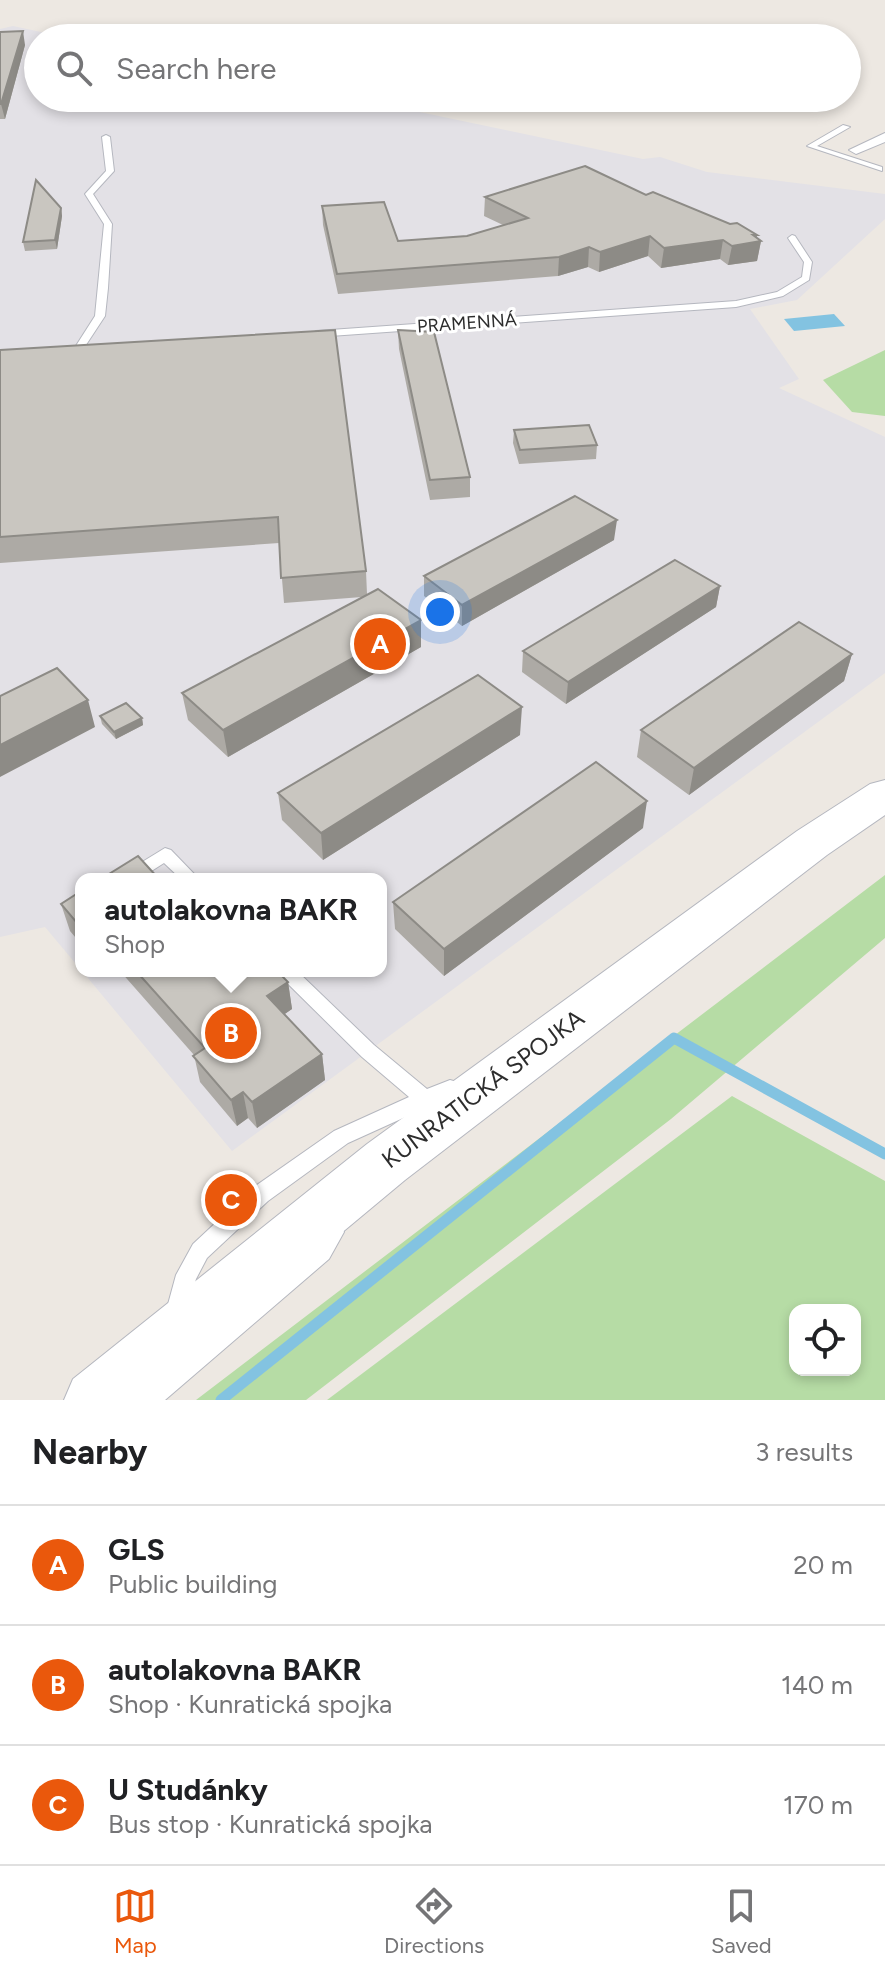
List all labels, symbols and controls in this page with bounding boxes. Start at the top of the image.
search box [24,24,861,112]
icon: search [52,46,96,90]
text: Search here [116,50,276,87]
street label: PRAMENNÁ [416,309,518,337]
your location [420,592,460,632]
pin: A [354,614,406,674]
popup [75,873,387,977]
text: autolakovna BAKR [104,891,358,928]
text: Shop [104,928,165,960]
pin: B [205,1003,257,1063]
street label: KUNRATICKÁ SPOJKA [376,1003,590,1174]
pin: C [205,1170,257,1230]
map controls [789,1304,861,1376]
button: locate [789,1304,861,1376]
text: Nearby [32,1432,147,1473]
text: 3 results [755,1436,853,1468]
text: GLS [108,1531,165,1568]
text: A [49,1549,67,1581]
text: 20 m [793,1549,853,1581]
text: Public building [108,1568,277,1600]
text: autolakovna BAKR [108,1651,362,1688]
text: B [50,1669,66,1701]
text: 140 m [781,1669,853,1701]
text: Shop · Kunratická spojka [108,1688,392,1720]
text: U Studánky [108,1771,268,1808]
text: C [49,1789,67,1821]
text: 170 m [783,1789,853,1821]
text: Bus stop · Kunratická spojka [108,1808,433,1840]
tab: Map [113,1884,157,1959]
tab: Directions [384,1884,484,1959]
tab: Saved [711,1884,772,1959]

